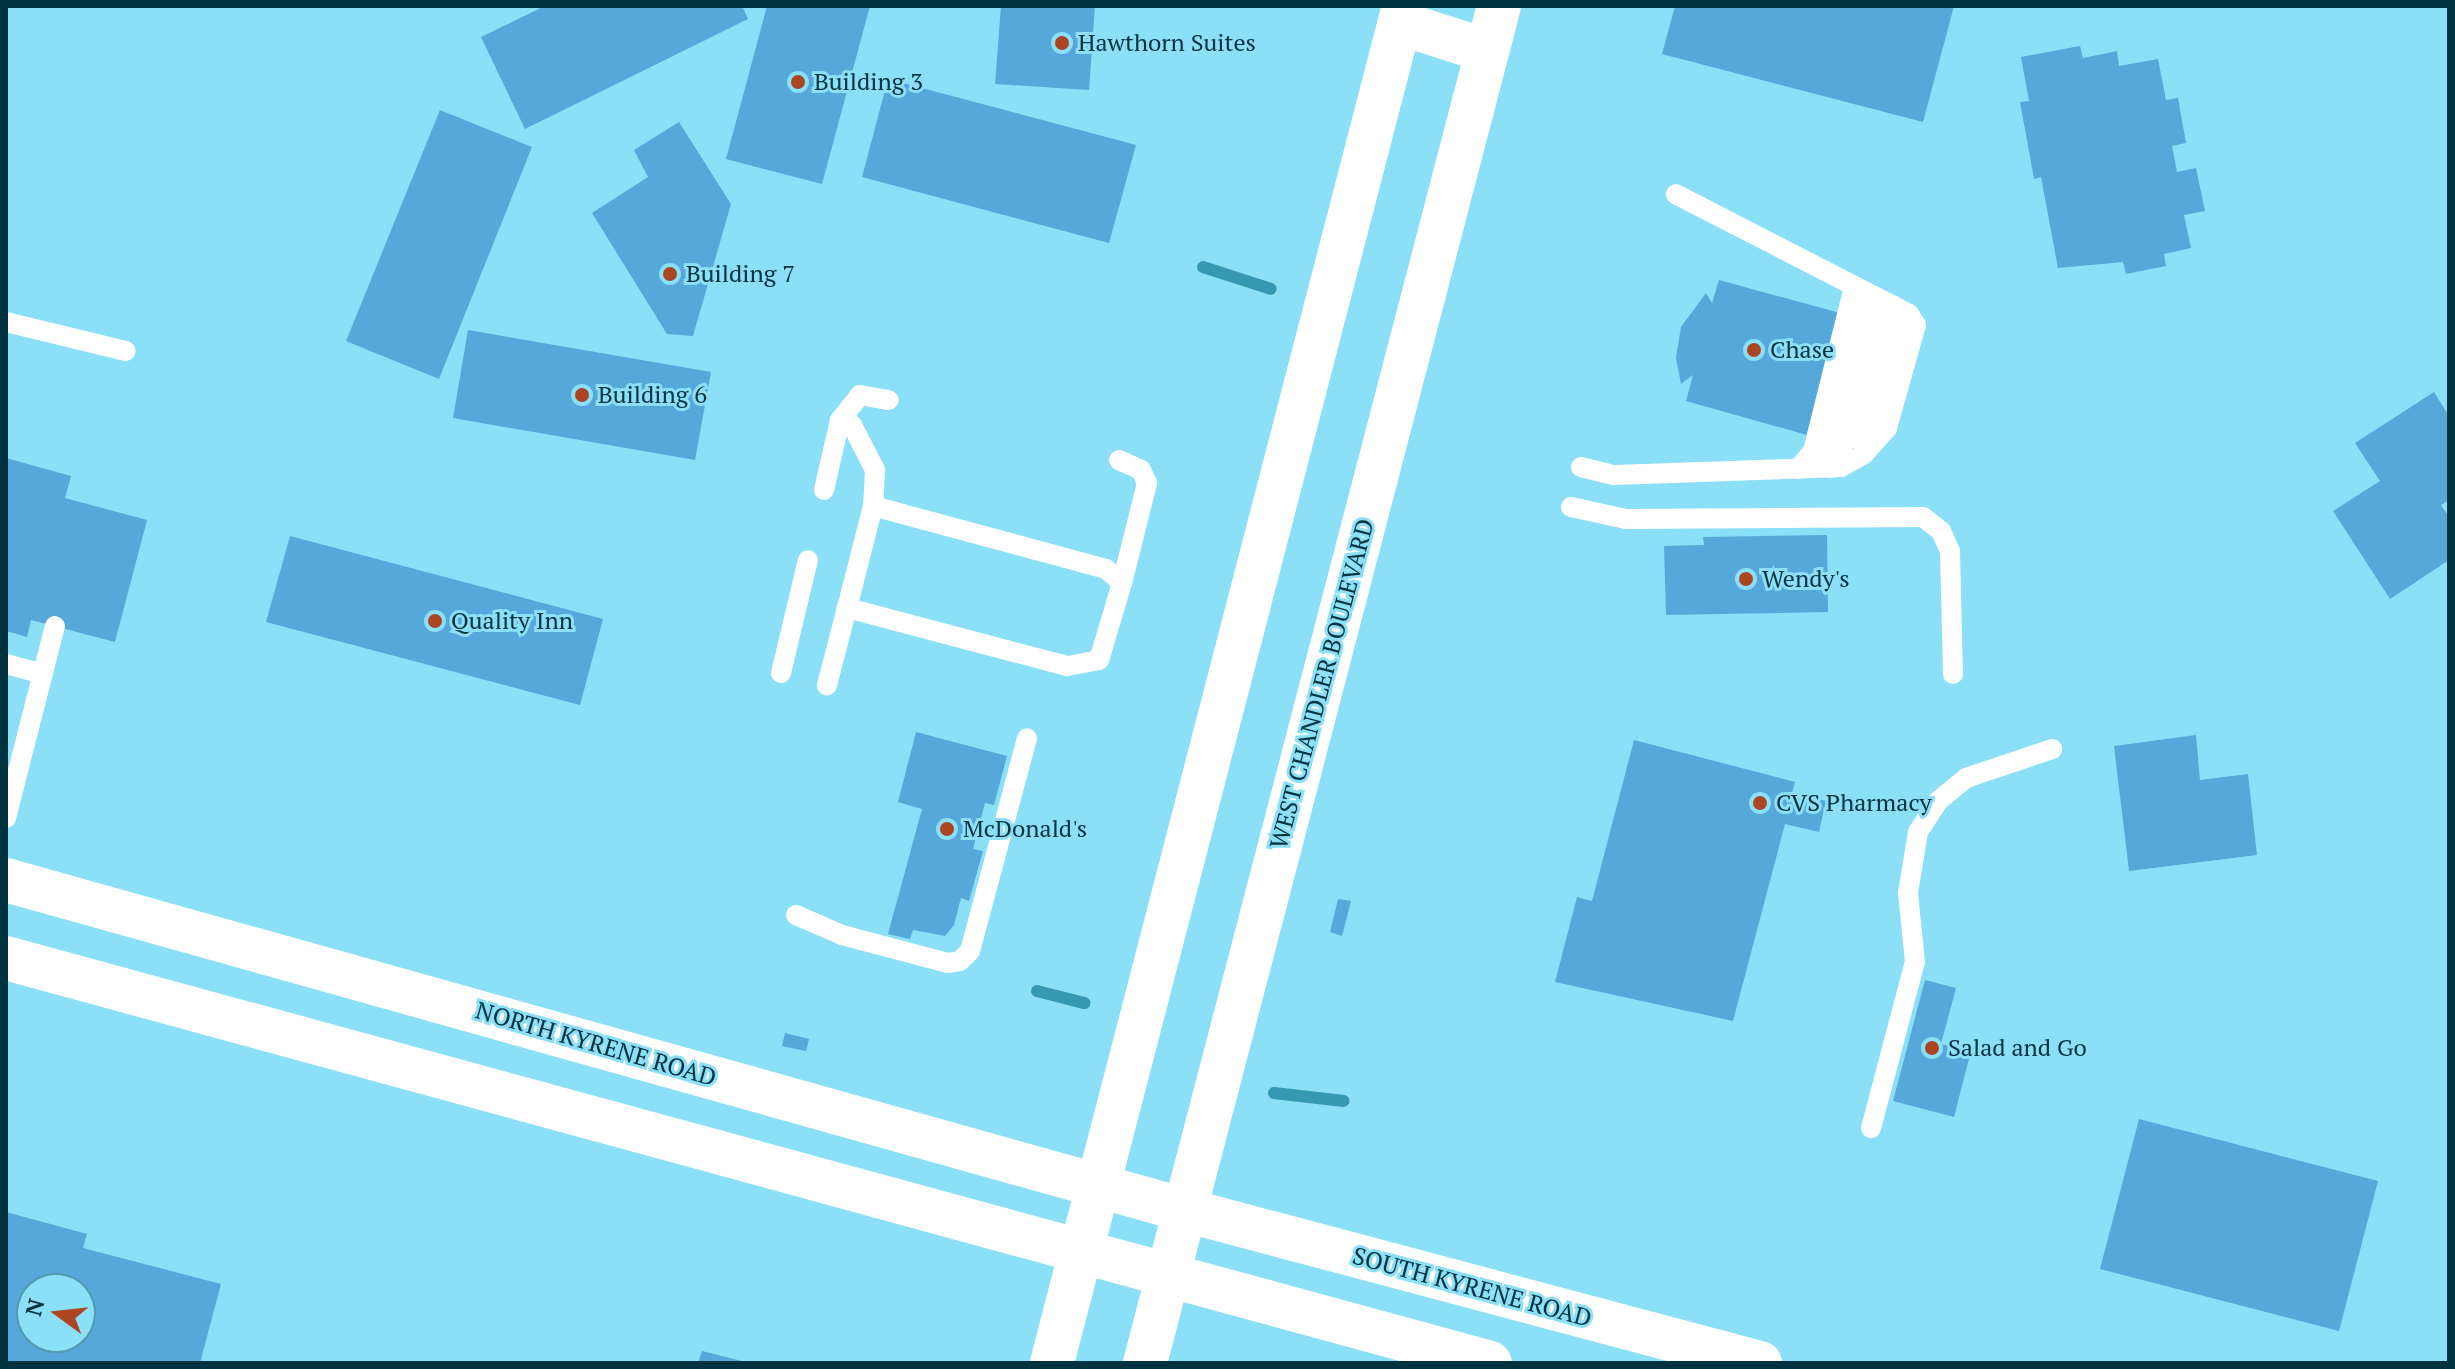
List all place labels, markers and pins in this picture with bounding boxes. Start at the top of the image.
place label: Hawthorn Suites [1078,29,1256,57]
marker: Hawthorn Suites [1053,34,1071,52]
place label: Building 3 [814,68,923,96]
marker: Building 3 [789,73,807,91]
place label: Building 7 [686,260,795,288]
marker: Building 7 [661,265,679,283]
place label: Chase [1770,336,1834,364]
marker: Chase [1745,341,1763,359]
place label: Building 6 [598,381,707,409]
marker: Building 6 [573,386,591,404]
place label: Wendy's [1762,565,1850,593]
marker: Wendy's [1737,570,1755,588]
place label: Quality Inn [451,607,573,635]
marker: Quality Inn [426,612,444,630]
place label: CVS Pharmacy [1776,789,1932,817]
marker: CVS Pharmacy [1751,794,1769,812]
place label: McDonald's [963,815,1087,843]
marker: McDonald's [938,820,956,838]
place label: Salad and Go [1948,1034,2087,1062]
marker: Salad and Go [1923,1039,1941,1057]

